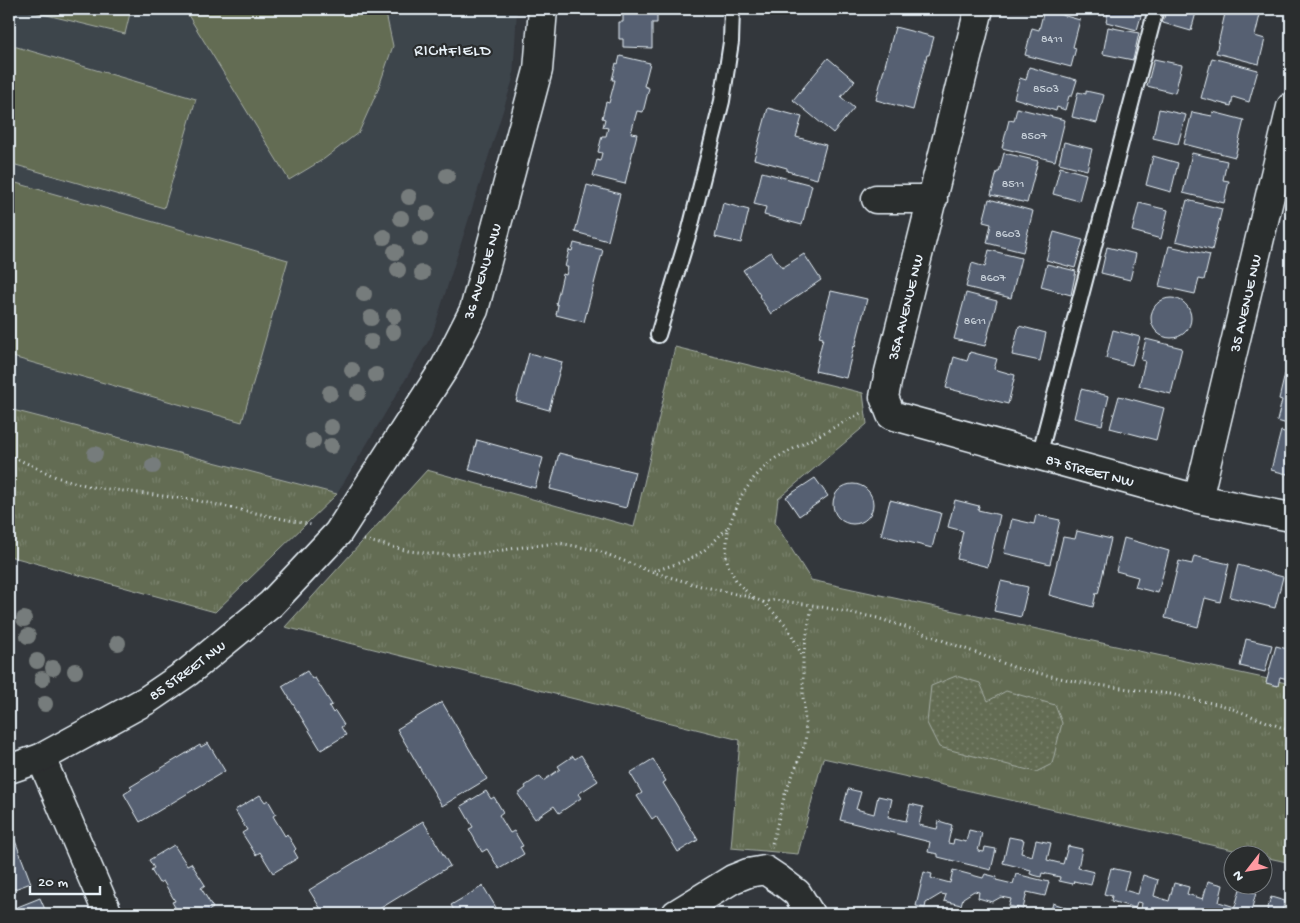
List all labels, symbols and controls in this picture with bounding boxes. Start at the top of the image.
house number: 8411 [1041,33,1063,47]
district label: RICHFIELD [414,43,492,62]
house number: 8503 [1033,83,1059,97]
house number: 8507 [1021,130,1048,144]
house number: 8511 [1002,178,1024,192]
street label: 36 AVENUE NW [460,221,507,323]
house number: 8603 [995,228,1021,242]
street label: 35A AVENUE NW [885,252,929,363]
street label: 35 AVENUE NW [1227,253,1267,355]
house number: 8607 [980,272,1007,286]
house number: 8611 [964,315,986,329]
street label: 87 STREET NW [1043,451,1136,492]
street label: 85 STREET NW [146,638,230,706]
north arrow [1222,846,1272,896]
scale bar [30,863,100,895]
text: N [1229,867,1249,884]
text: 20 m [38,874,68,892]

